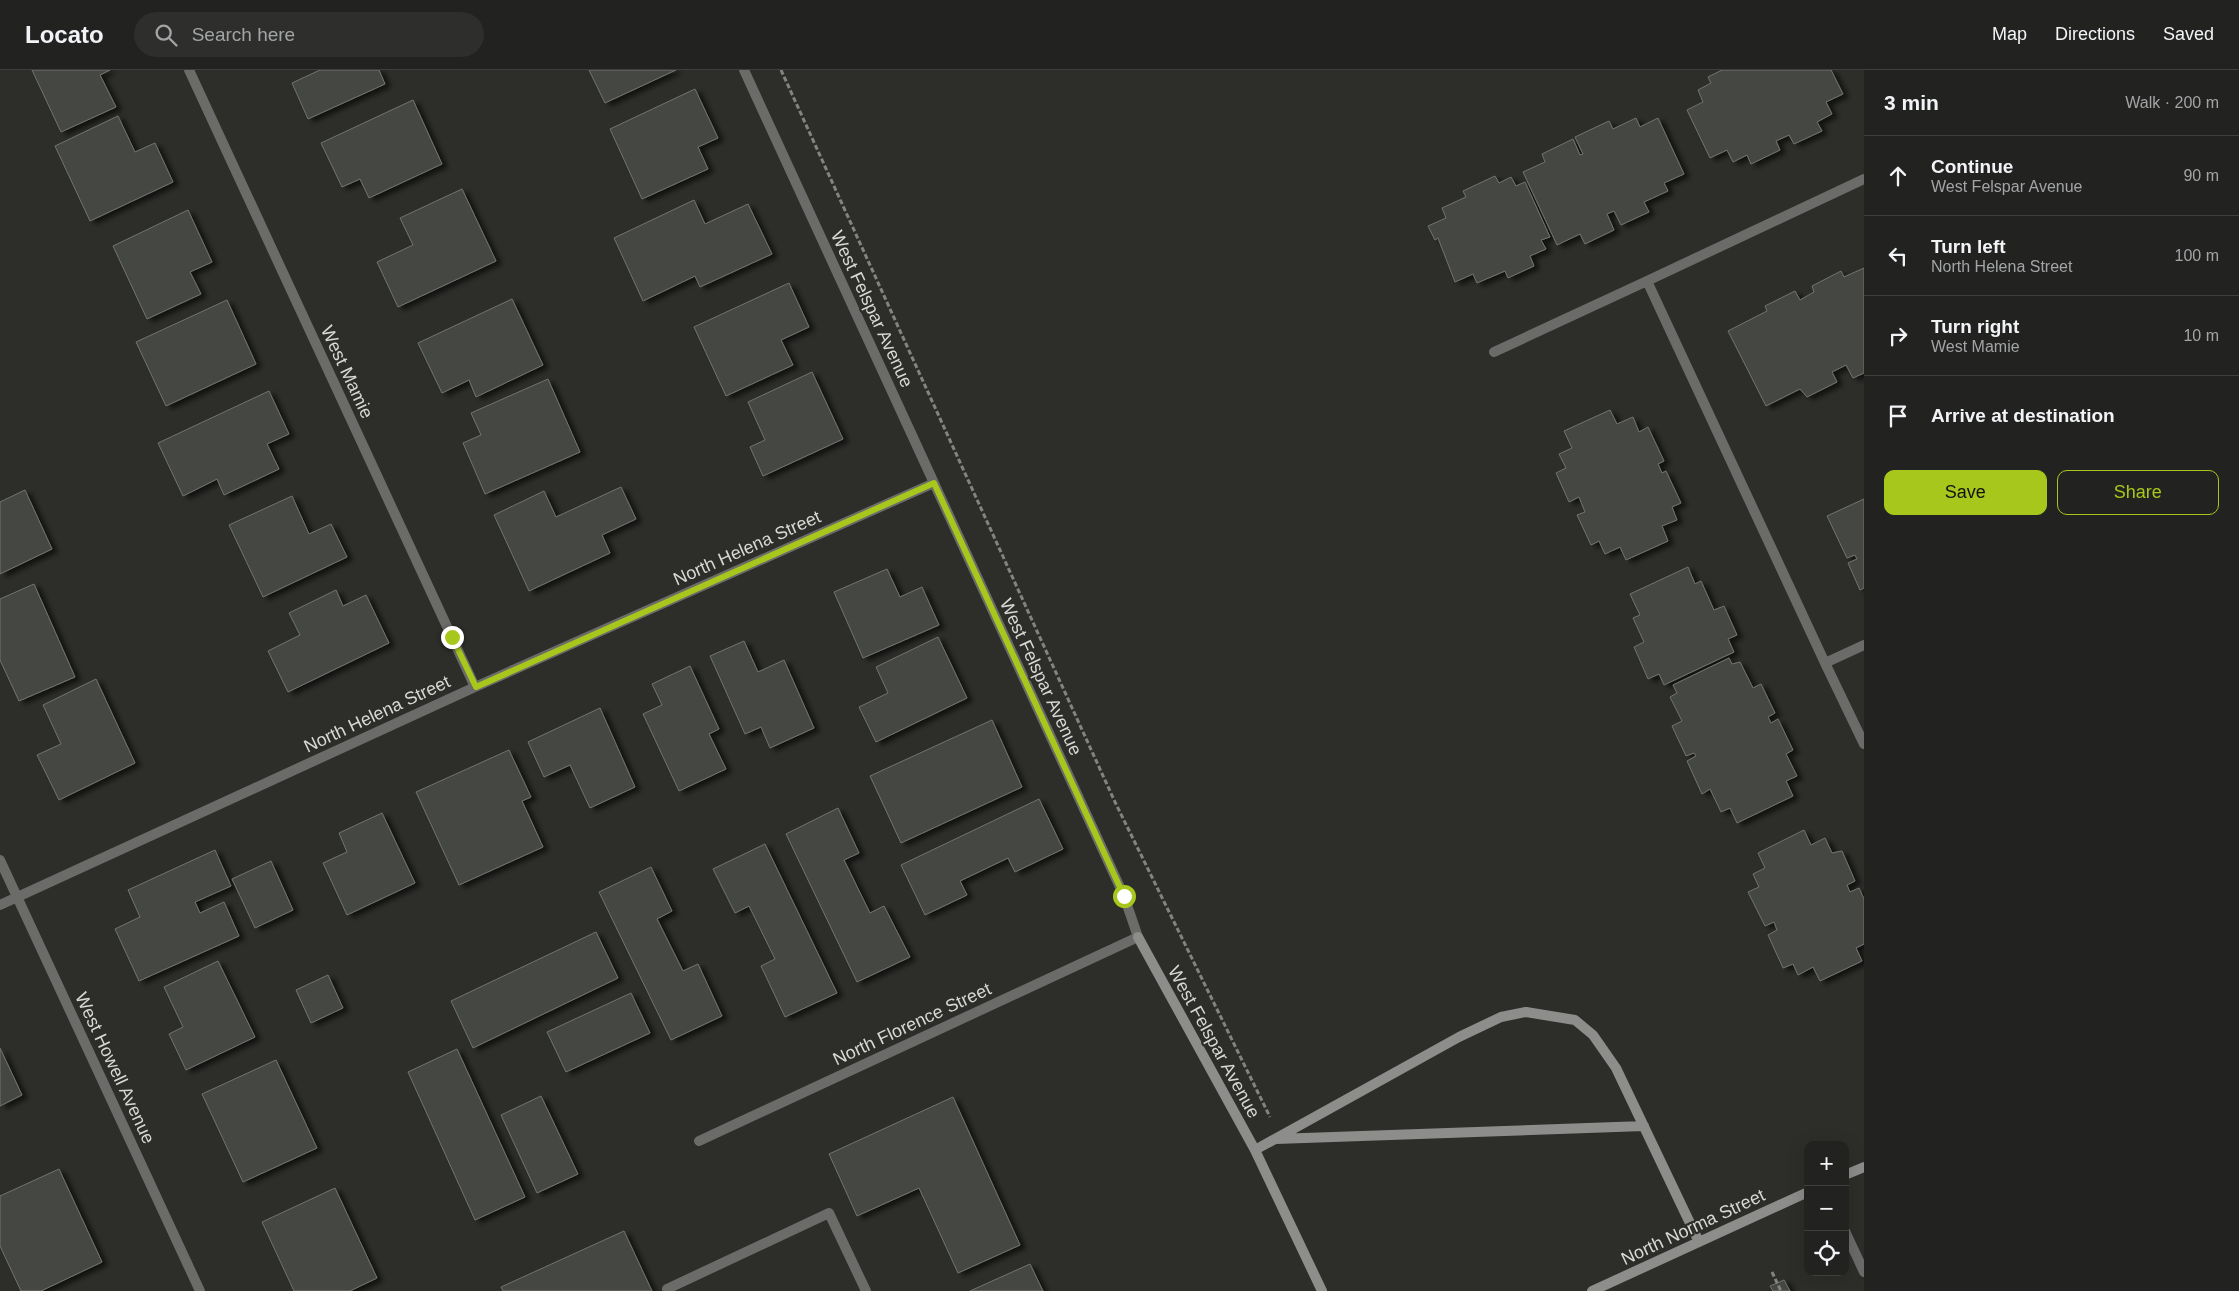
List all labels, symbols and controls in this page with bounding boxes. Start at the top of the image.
search box [134,12,484,57]
text: Locato [25,21,104,48]
icon: search [152,21,180,49]
text: Search here [192,24,295,45]
text: Map [1992,24,2027,44]
text: Directions [2055,24,2135,44]
text: Saved [2163,24,2214,44]
text: 3 min [1884,91,1939,114]
text: Walk · 200 m [2125,94,2219,111]
text: Continue [1931,156,2013,177]
icon: ahead [1884,162,1912,190]
text: 90 m [2183,167,2219,184]
text: West Felspar Avenue [1931,178,2083,195]
street label: West Felspar Avenue [827,228,917,390]
text: Turn left [1931,236,2006,257]
icon: left [1884,242,1912,270]
text: 100 m [2175,247,2219,264]
text: North Helena Street [1931,258,2072,275]
text: Turn right [1931,316,2019,337]
icon: right [1884,322,1912,350]
street label: West Mamie [317,323,377,421]
text: 10 m [2183,327,2219,344]
text: West Mamie [1931,338,2020,355]
icon: arrive [1884,402,1912,430]
text: Arrive at destination [1931,405,2115,426]
button: Save [1884,470,2047,515]
button: Share [2057,470,2219,515]
street label: North Helena Street [670,507,824,589]
street label: West Felspar Avenue [996,596,1086,758]
route end [441,626,464,649]
street label: North Helena Street [301,671,453,757]
route start [1113,885,1136,908]
street label: West Felspar Avenue [1164,963,1264,1121]
street label: North Florence Street [830,979,994,1069]
street label: West Howell Avenue [71,989,159,1147]
map controls [1804,1141,1849,1276]
button: + [1804,1141,1849,1186]
street label: North Norma Street [1618,1185,1768,1269]
button: − [1804,1186,1849,1231]
button: locate [1804,1231,1849,1276]

